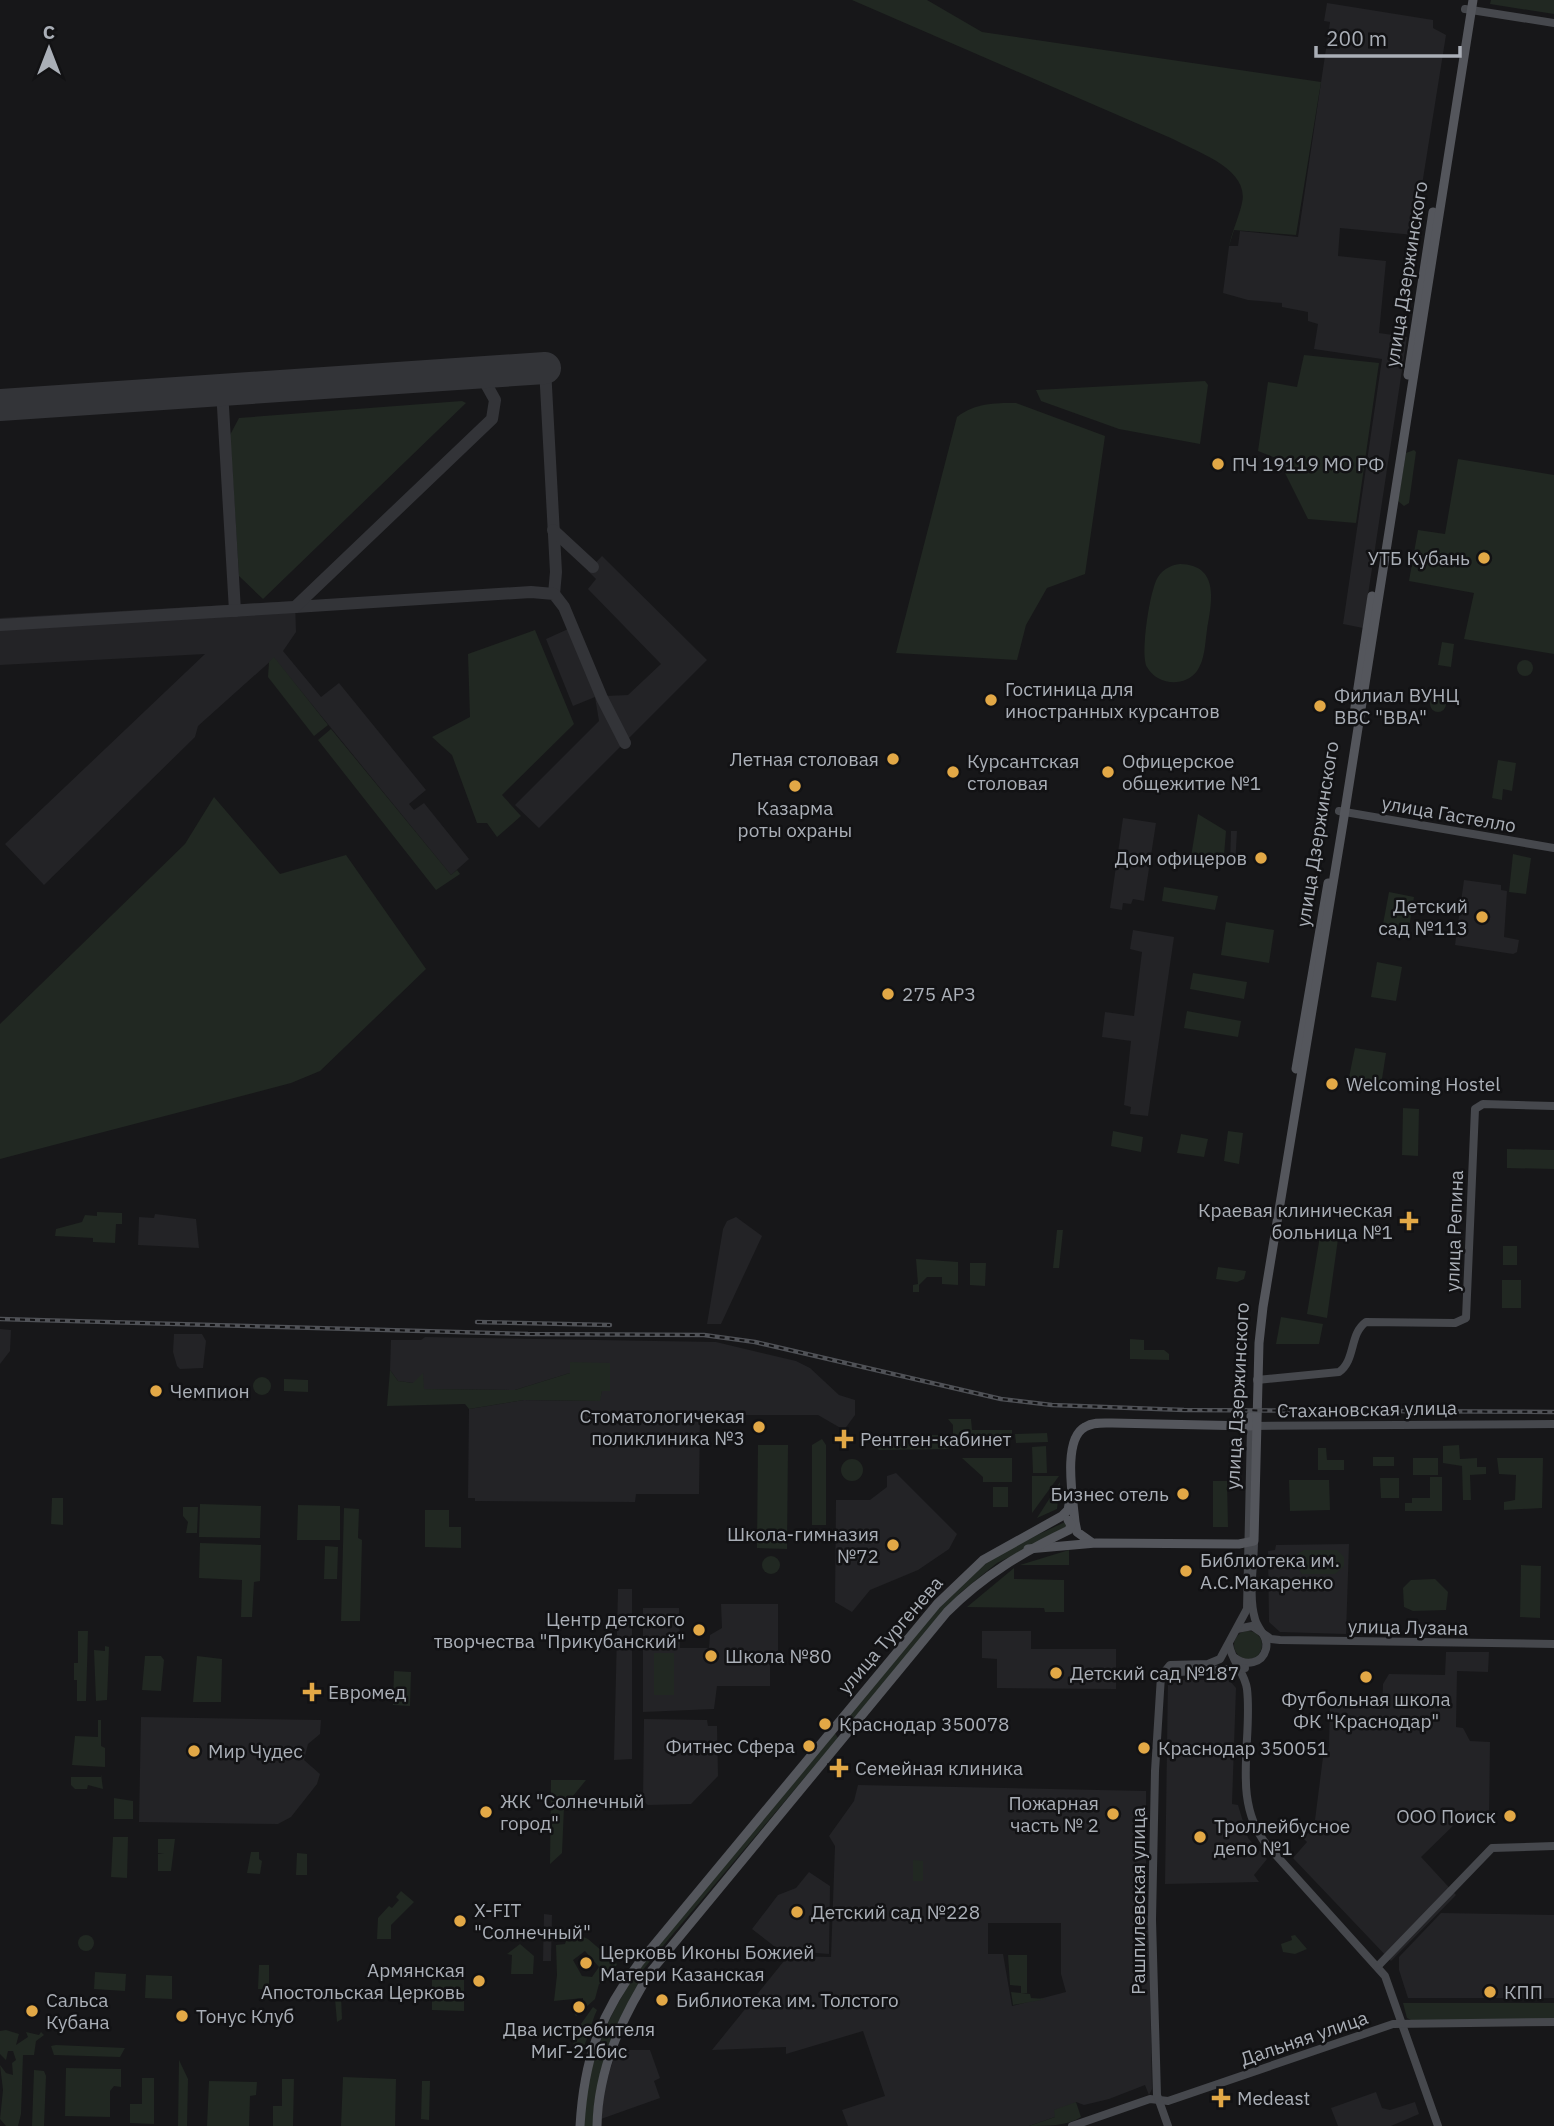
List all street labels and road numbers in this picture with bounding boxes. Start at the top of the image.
street label: улица Дзержинского [1379,180,1433,368]
street label: улица Дзержинского [1290,740,1344,928]
street label: улица Гастелло [1380,790,1518,838]
street label: улица Репина [1440,1170,1468,1292]
street label: улица Дзержинского [1220,1302,1254,1490]
street label: Стахановская улица [1277,1395,1457,1423]
street label: улица Тургенева [832,1571,948,1699]
street label: улица Лузана [1348,1614,1468,1640]
street label: Рашпилевская улица [1126,1807,1150,1995]
street label: Дальняя улица [1237,2005,1371,2071]

